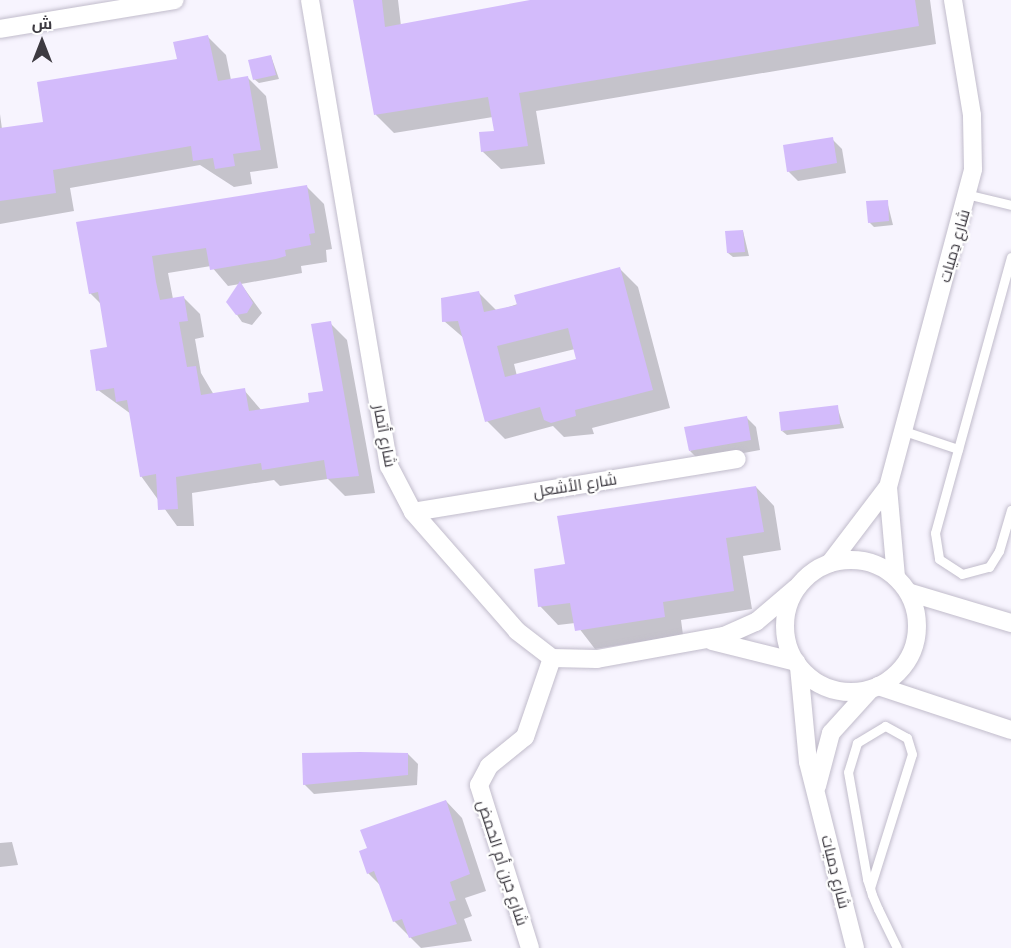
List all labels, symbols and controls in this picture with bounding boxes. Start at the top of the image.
north arrow [12,12,72,72]
text: ش [32,14,52,33]
street label: شارع دِميات [935,207,975,285]
street label: شارع أتمار [369,403,399,469]
street label: شارع الأشعل [532,470,618,502]
street label: شارع جَرن أم الحَمض [473,798,531,928]
street label: شارع دِميات [817,833,853,911]

